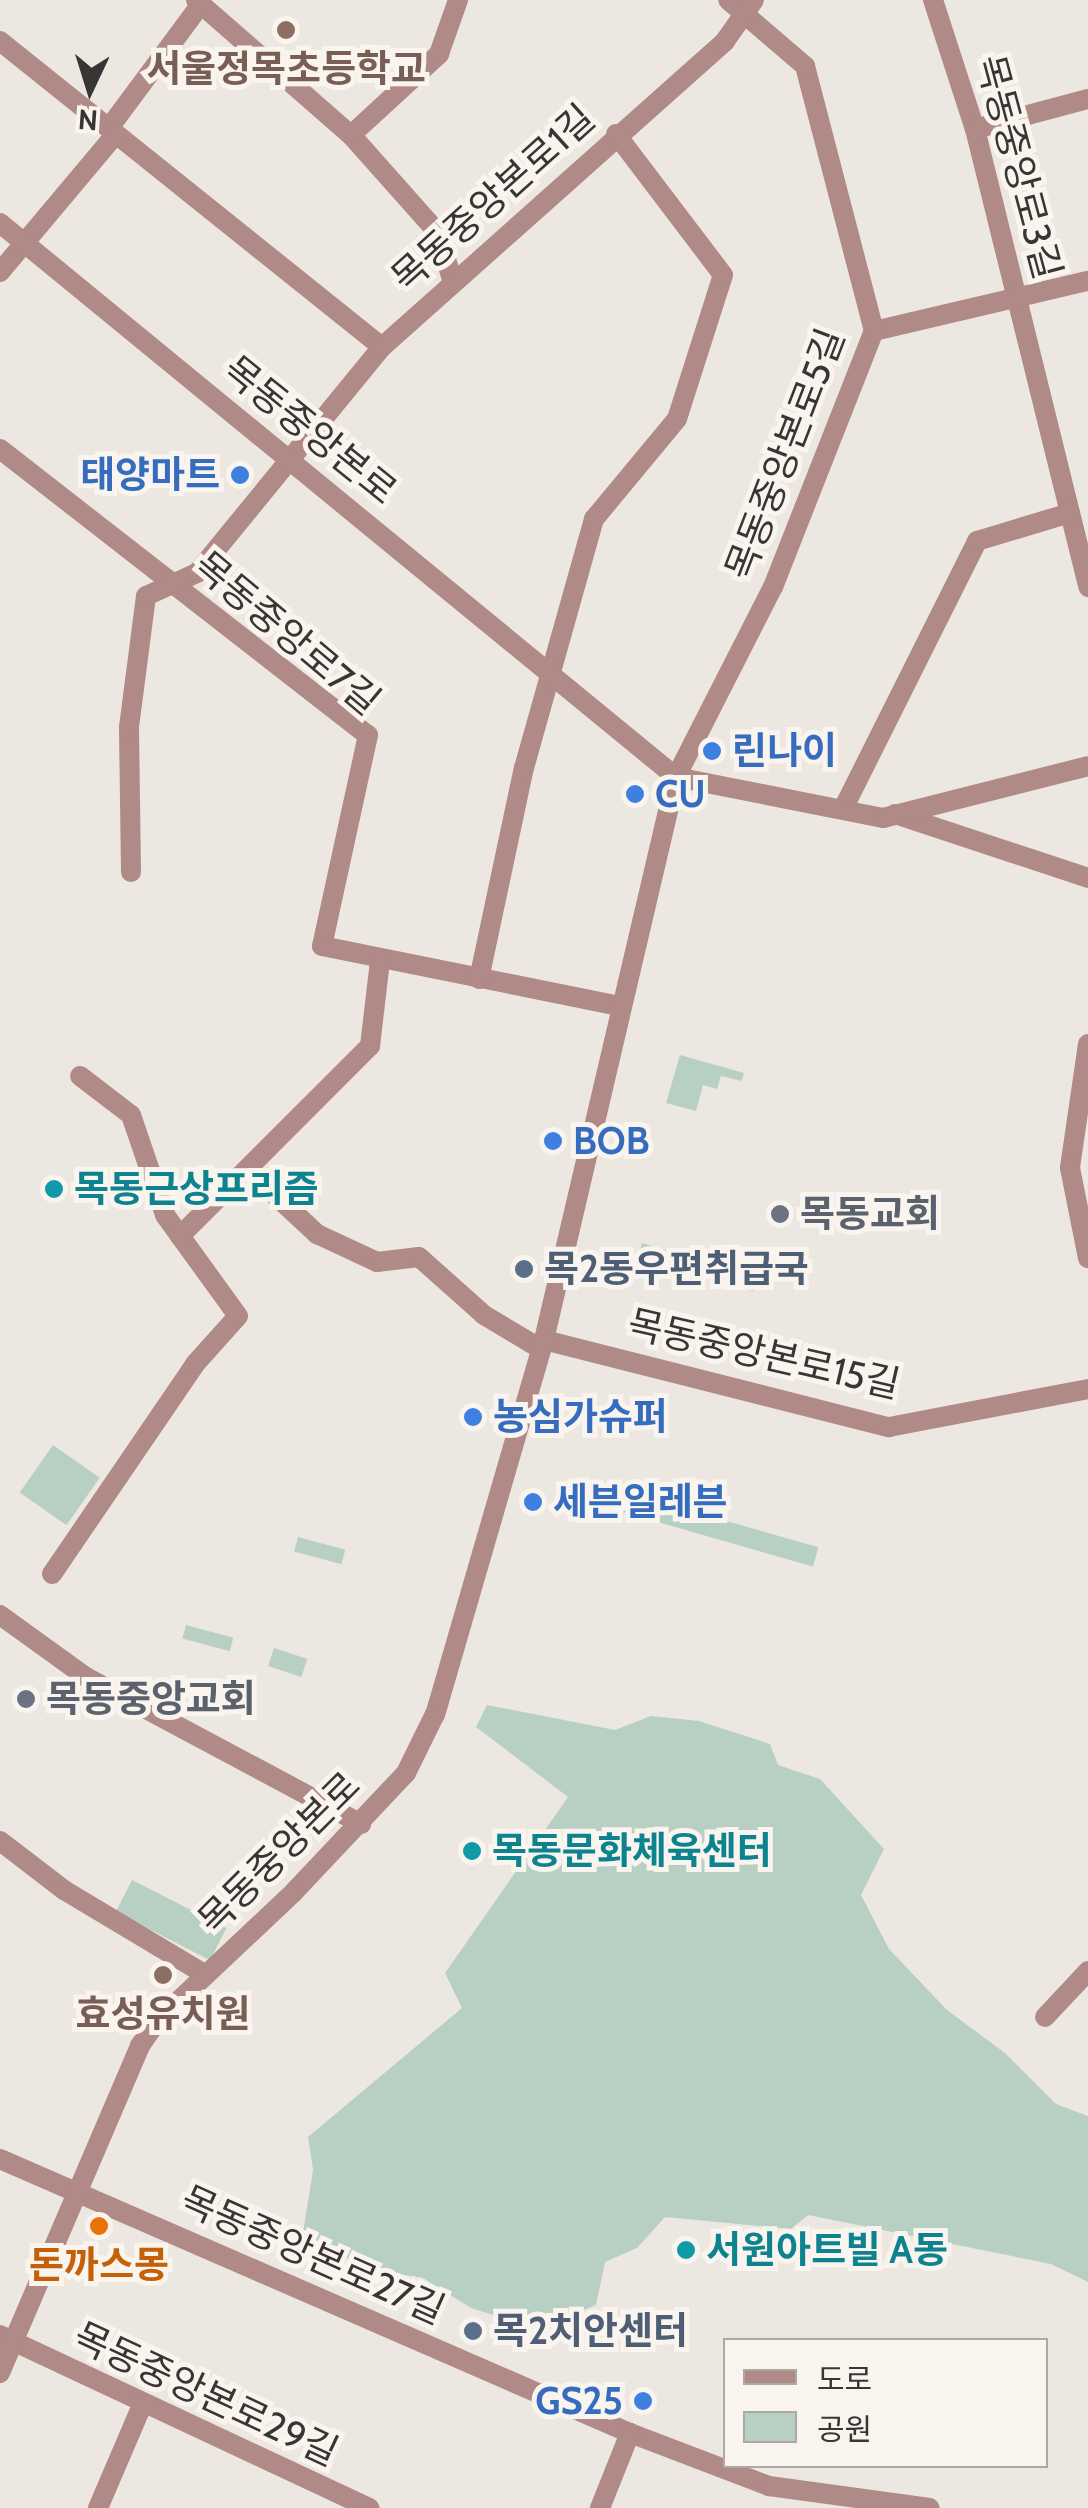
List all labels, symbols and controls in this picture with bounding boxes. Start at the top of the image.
marker: 서울정목초등학교 [275,19,297,41]
north arrow [40,40,140,140]
place label: 서울정목초등학교 [146,46,426,92]
street label: 목동중앙로3길 [967,50,1071,284]
street label: 목동중앙본로1길 [382,95,604,301]
text: N [77,102,99,138]
street label: 목동중앙본로5길 [716,322,854,586]
street label: 목동중앙본로 [214,346,406,514]
place label: 태양마트 [80,452,220,498]
marker: 태양마트 [229,464,251,486]
street label: 목동중앙로7길 [185,542,389,724]
place label: 린나이 [732,728,837,774]
marker: 린나이 [701,740,723,762]
place label: CU [655,771,705,817]
marker: CU [624,783,646,805]
place label: BOB [573,1118,649,1164]
marker: BOB [542,1130,564,1152]
place label: 목동근상프리즘 [74,1166,319,1212]
marker: 목동근상프리즘 [43,1178,65,1200]
place label: 목동교회 [800,1191,940,1237]
marker: 목동교회 [769,1203,791,1225]
place label: 목2동우편취급국 [544,1246,809,1292]
marker: 목2동우편취급국 [513,1258,535,1280]
street label: 목동중앙본로15길 [624,1301,904,1407]
place label: 농심가슈퍼 [493,1394,668,1440]
marker: 농심가슈퍼 [462,1406,484,1428]
place label: 세븐일레븐 [553,1479,728,1525]
marker: 세븐일레븐 [522,1491,544,1513]
place label: 목동중앙교회 [46,1676,256,1722]
marker: 목동중앙교회 [15,1688,37,1710]
street label: 목동중앙본로 [189,1763,369,1943]
place label: 목동문화체육센터 [492,1828,772,1874]
marker: 목동문화체육센터 [461,1840,483,1862]
marker: 효성유치원 [152,1964,174,1986]
place label: 효성유치원 [76,1991,250,2037]
street label: 목동중앙본로27길 [174,2176,452,2334]
marker: 돈까스몽 [88,2215,110,2237]
place label: 서원아트빌 A동 [706,2227,948,2273]
marker: 서원아트빌 A동 [675,2239,697,2261]
place label: 돈까스몽 [29,2242,169,2288]
place label: 목2치안센터 [493,2308,688,2354]
street label: 목동중앙본로29길 [67,2313,345,2475]
marker: 목2치안센터 [462,2320,484,2342]
legend [723,2338,1048,2468]
text: 도로 [817,2361,872,2398]
place label: GS25 [535,2378,623,2424]
marker: GS25 [632,2390,654,2412]
text: 공원 [817,2411,872,2448]

